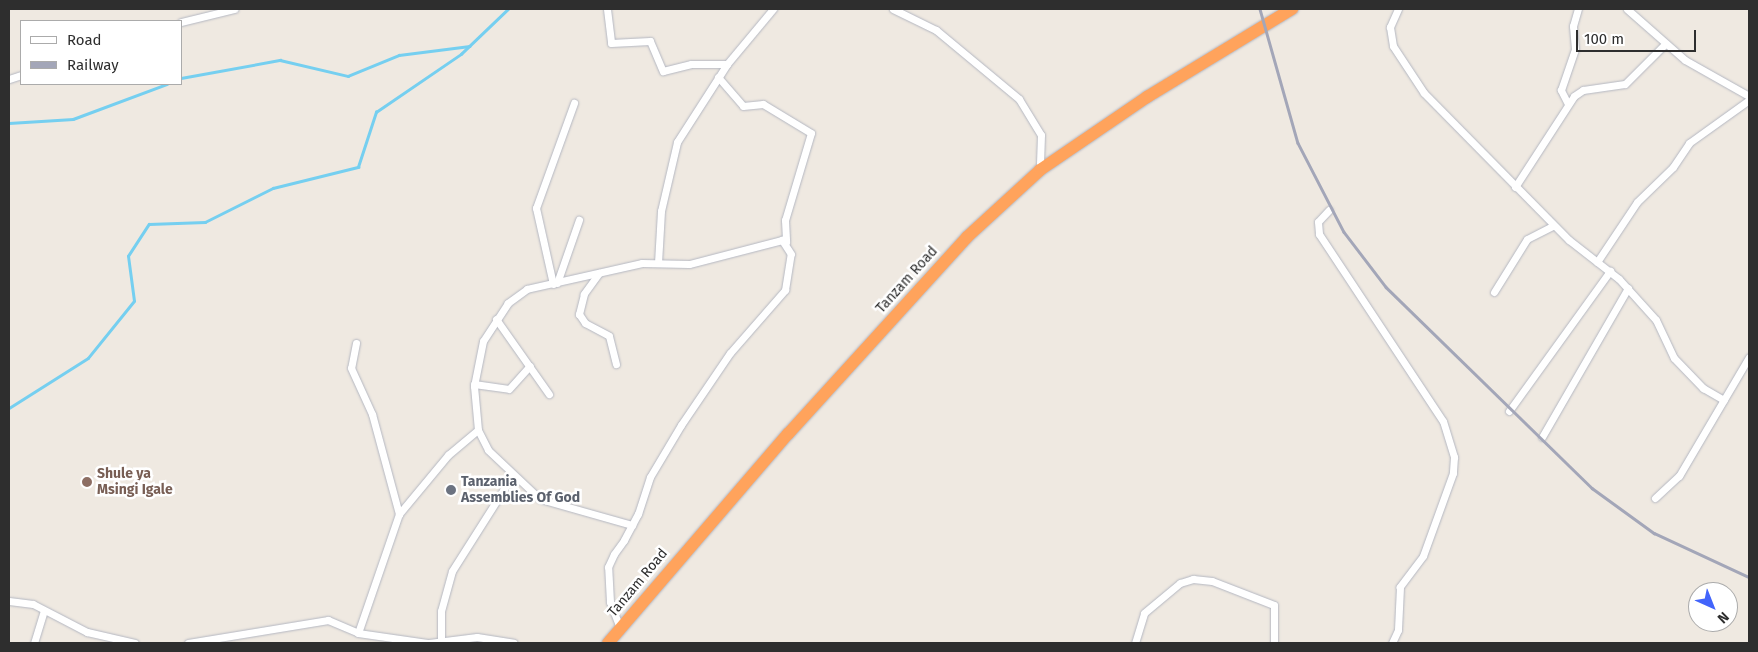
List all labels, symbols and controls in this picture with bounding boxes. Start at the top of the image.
legend [20,20,182,85]
scale bar [1578,20,1698,52]
text: 100 m [1584,30,1624,48]
text: Road [67,31,102,49]
text: Railway [67,56,119,74]
street label: Tanzam Road [873,243,941,317]
place label: Shule ya Msingi Igale [97,466,173,498]
place label: Tanzania Assemblies Of God [461,474,580,507]
marker: Shule ya Msingi Igale [81,476,93,488]
marker: Tanzania Assemblies Of God [445,484,457,496]
street label: Tanzam Road [605,545,671,621]
north arrow [1688,582,1738,632]
text: N [1714,608,1732,627]

